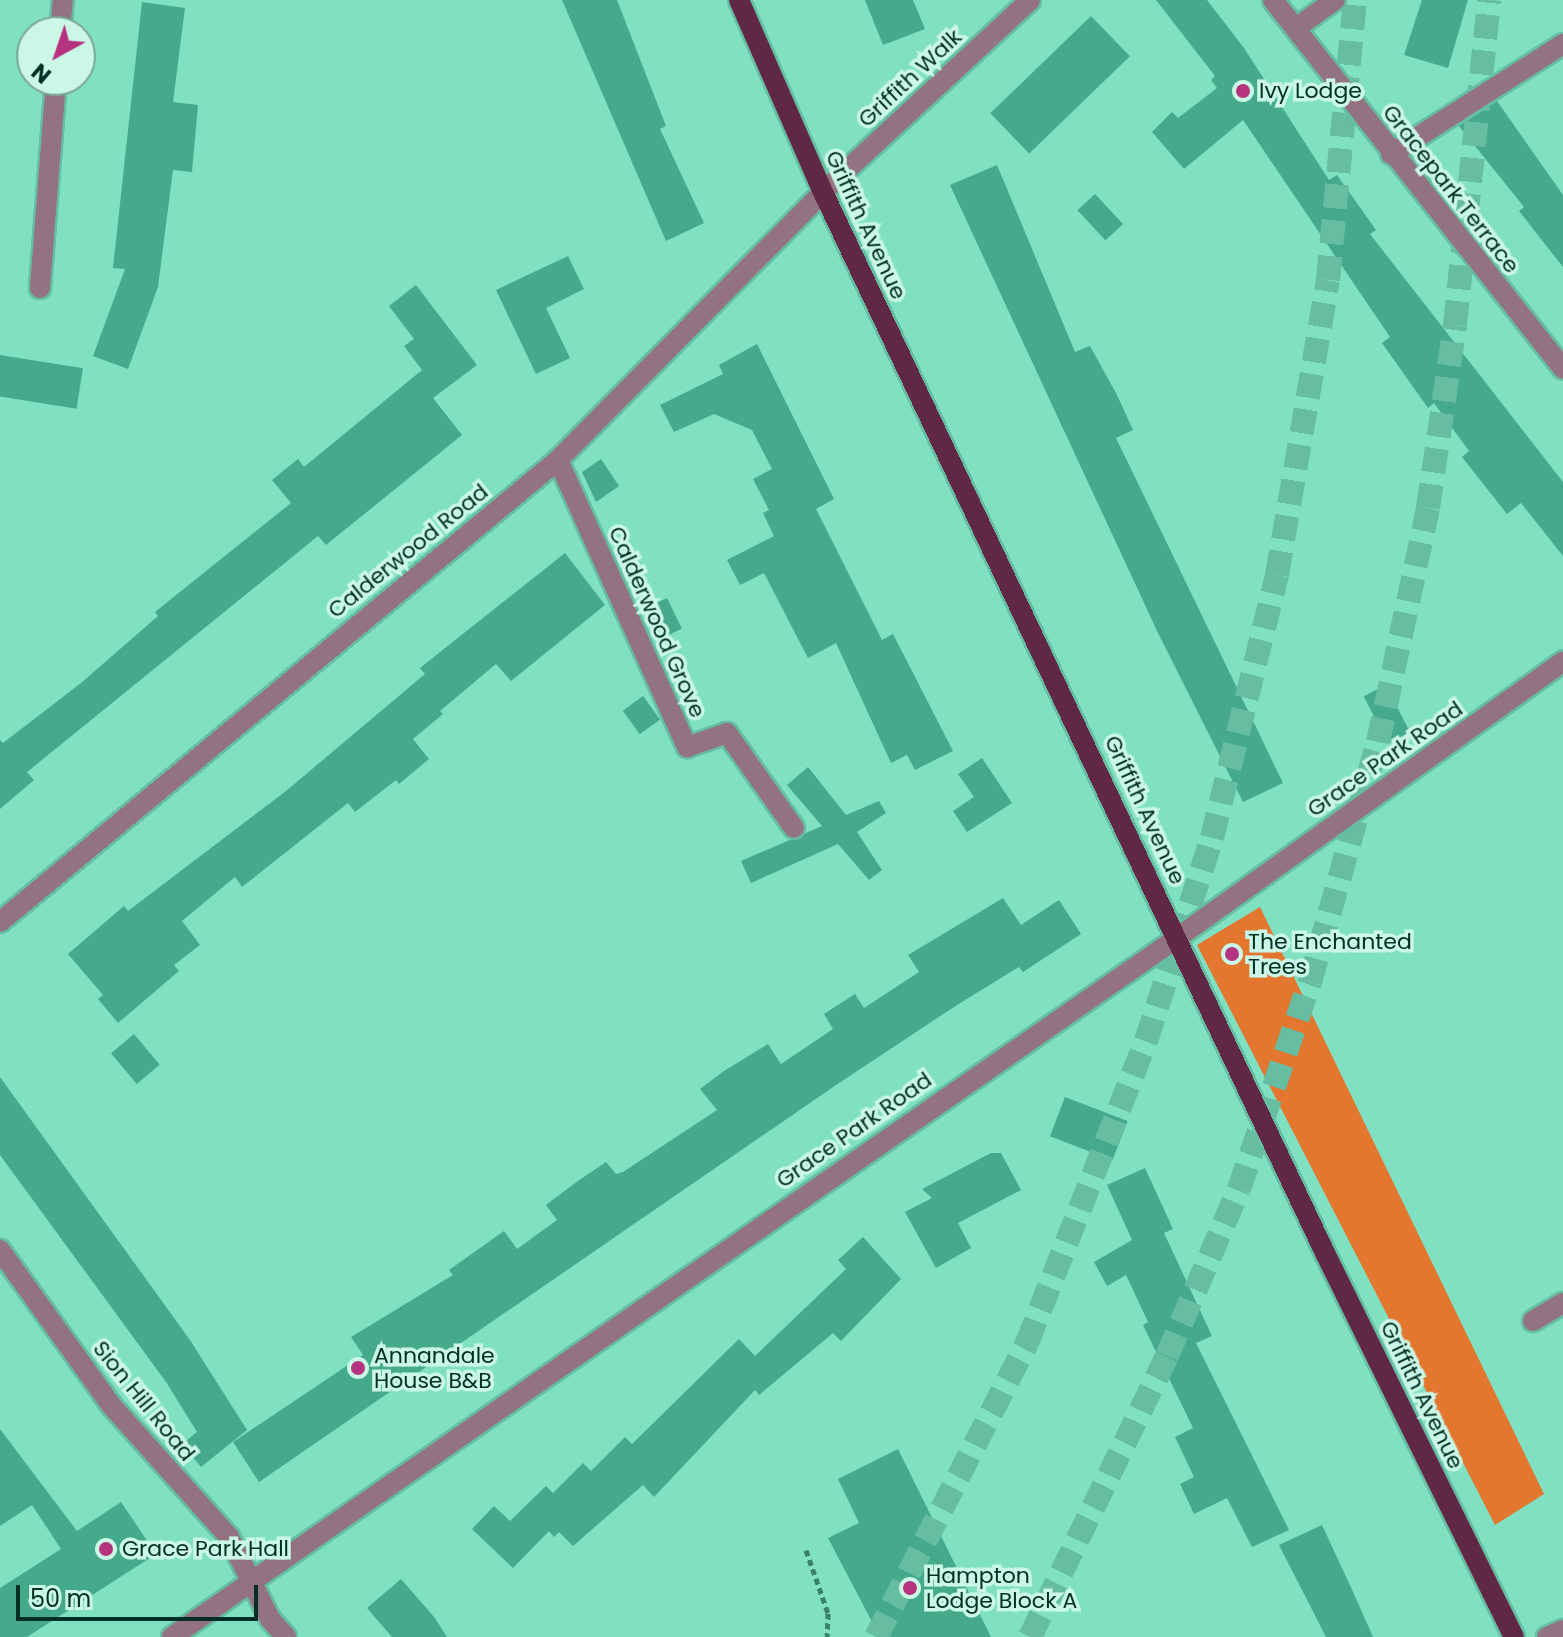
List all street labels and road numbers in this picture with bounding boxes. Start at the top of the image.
street label: Griffith Walk [853,23,967,133]
street label: Gracepark Terrace [1377,100,1525,278]
street label: Griffith Avenue [820,146,912,304]
street label: Calderwood Road [323,478,493,624]
street label: Calderwood Grove [603,522,711,722]
street label: Grace Park Road [1302,696,1468,822]
street label: Griffith Avenue [1099,731,1191,889]
street label: Grace Park Road [771,1067,937,1193]
street label: Griffith Avenue [1375,1317,1469,1473]
street label: Sion Hill Road [88,1336,200,1466]

